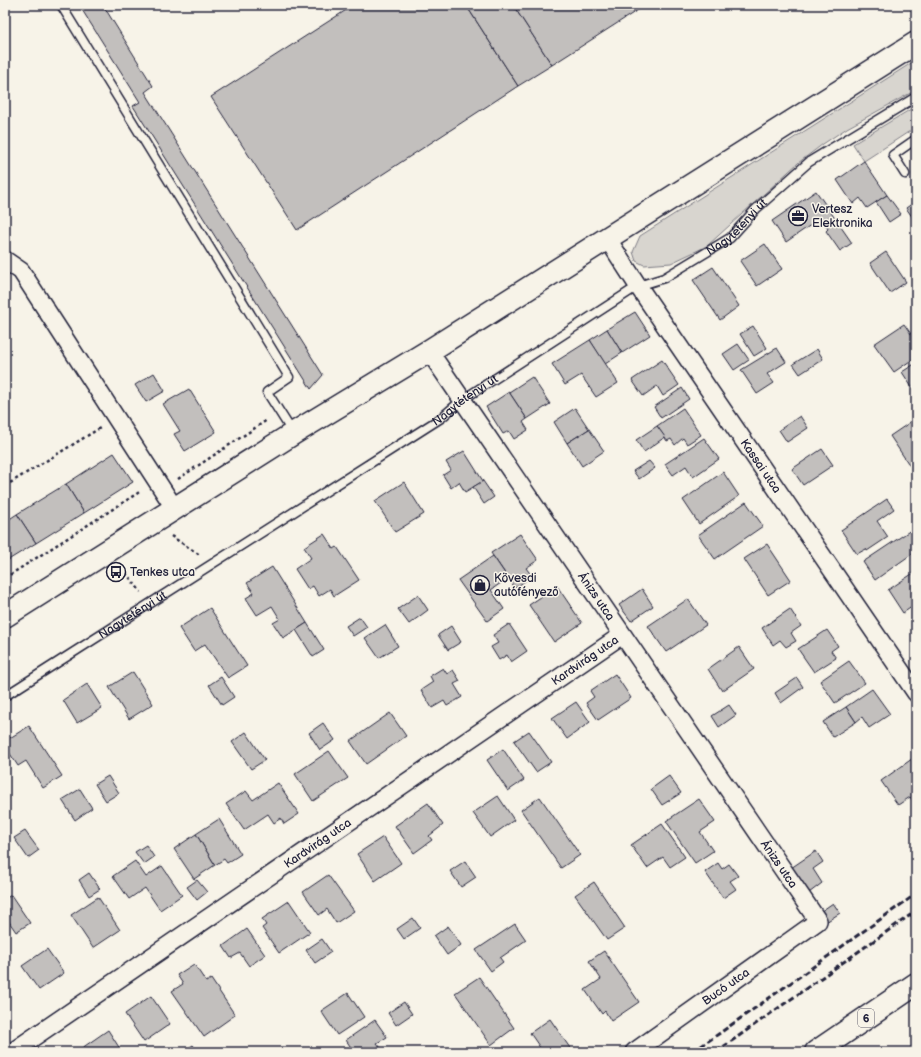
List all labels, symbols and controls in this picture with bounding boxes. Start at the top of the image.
street label: Nagytétényi út [703,195,770,258]
place label: Vertesz Elektronika [812,202,873,231]
office icon: Vertesz Elektronika [787,205,809,227]
street label: Nagytétényi út [429,371,501,429]
street label: Kassai utca [737,436,785,496]
bus stop icon: Tenkes utca [105,561,127,583]
place label: Tenkes utca [130,565,195,580]
street label: Ánizs utca [575,568,618,624]
place label: Kövesdi autófényező [494,571,559,600]
shop icon: Kövesdi autófényező [469,574,491,596]
street label: Nagytétényi út [95,587,169,642]
street label: Kardvirág utca [548,632,622,689]
street label: Kardvirág utca [281,815,354,871]
street label: Ánizs utca [757,836,801,891]
street label: Bucó utca [699,965,753,1009]
road number: 6 [858,1009,874,1027]

